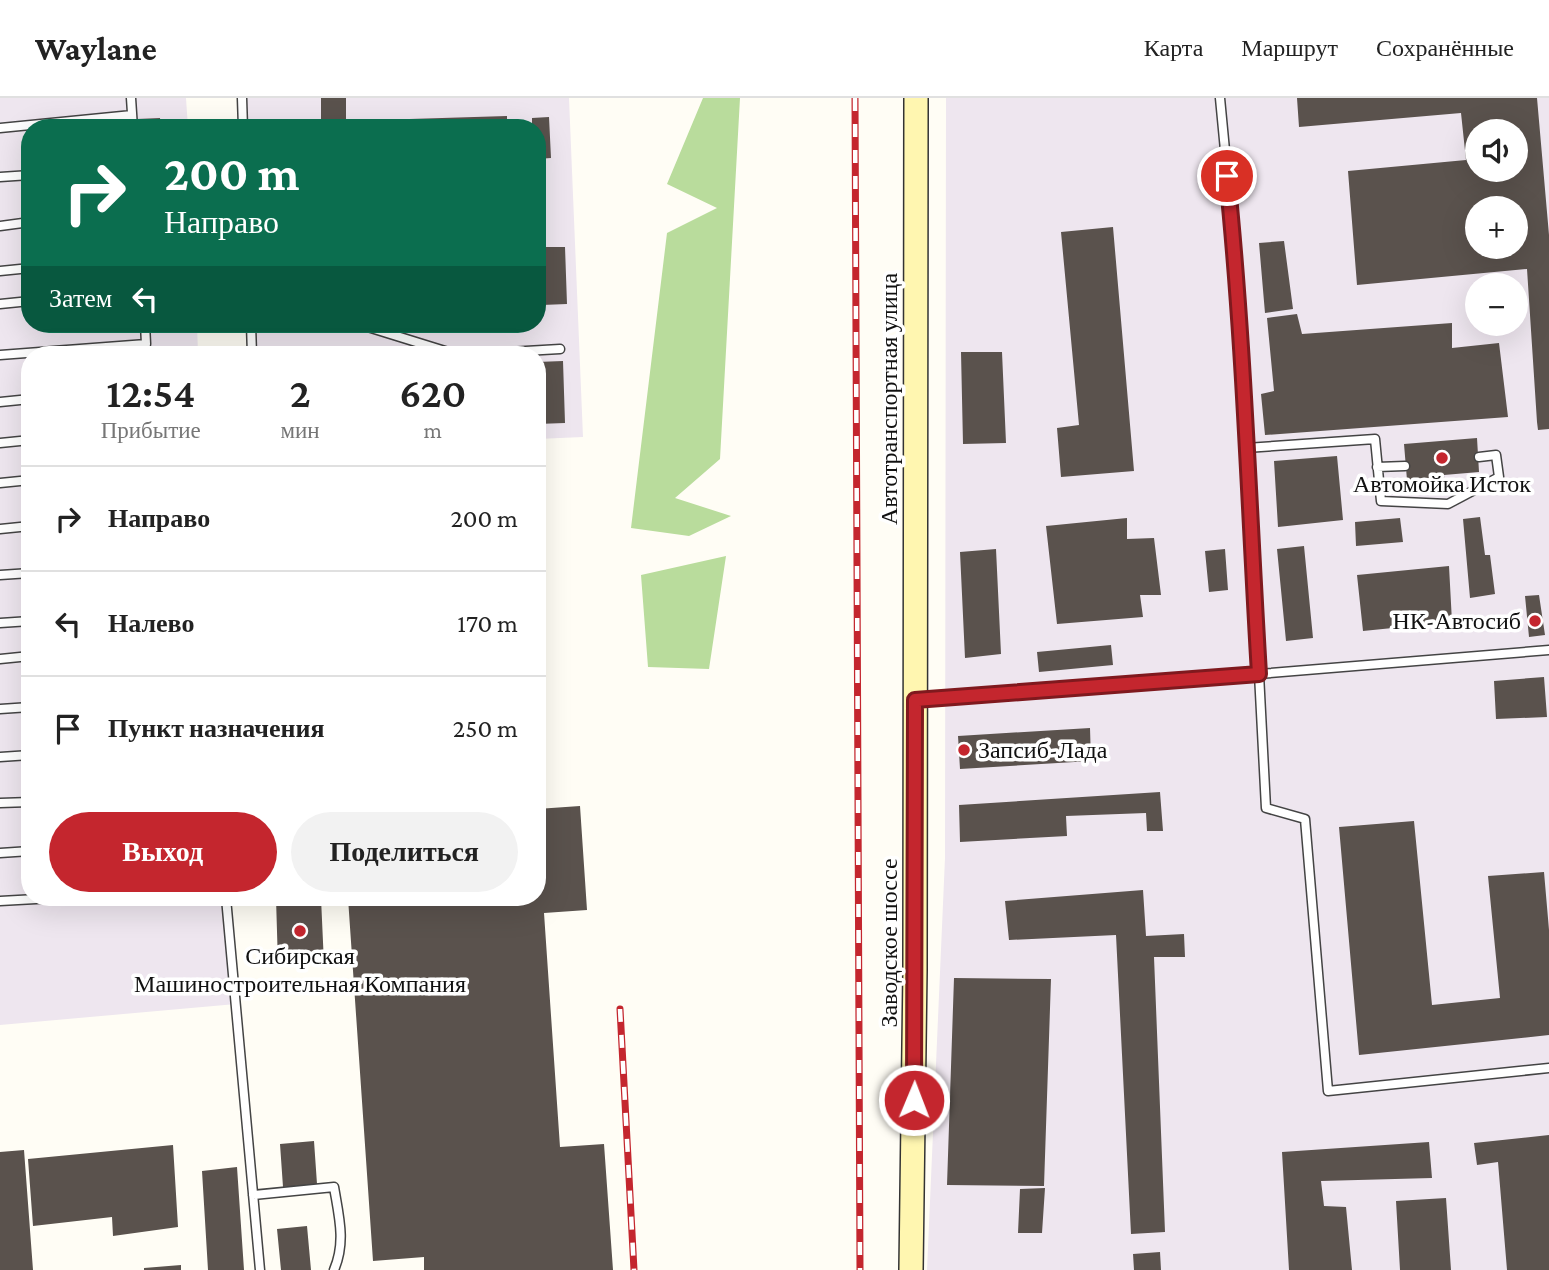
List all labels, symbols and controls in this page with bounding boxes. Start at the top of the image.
text: Waylane [35,30,157,67]
text: Карта [1144,34,1203,61]
text: Маршрут [1241,34,1338,61]
text: Сохранённые [1376,34,1514,61]
map controls [1465,119,1528,336]
button: sound [1465,119,1528,182]
text: 200 m [164,146,299,201]
pin [1197,146,1257,206]
icon: right [49,147,140,238]
icon: arrive [1208,157,1246,195]
button: + [1465,196,1528,259]
text: Направо [164,204,279,240]
street label: Автотранспортная улица [875,273,902,525]
button: − [1465,273,1528,336]
icon: left [126,280,164,318]
text: Затем [49,284,112,313]
text: 12:54 [106,369,195,416]
text: 2 [290,369,310,416]
text: 620 [399,369,466,416]
text: Прибытие [101,417,201,443]
text: мин [280,417,320,443]
text: m [424,417,442,443]
marker: Автомойка Исток [1434,450,1450,466]
place label: Автомойка Исток [1353,470,1531,497]
icon: right [49,500,87,538]
text: Направо [108,504,210,533]
text: 200 m [450,504,518,533]
icon: left [49,605,87,643]
place label: НК-Автосиб [1392,607,1521,634]
text: Налево [108,609,194,638]
text: 170 m [457,609,518,638]
marker: НК-Автосиб [1527,613,1543,629]
icon: arrive [49,710,87,748]
text: Пункт назначения [108,714,325,743]
text: 250 m [453,714,518,743]
place label: Запсиб-Лада [978,736,1108,763]
marker: Запсиб-Лада [956,742,972,758]
button: Выход [49,812,277,892]
button: Поделиться [291,812,518,892]
street label: Заводское шоссе [875,858,902,1028]
marker: Сибирская Машиностроительная Компания [292,923,308,939]
place label: Сибирская Машиностроительная Компания [134,942,466,997]
position arrow [877,1063,951,1137]

